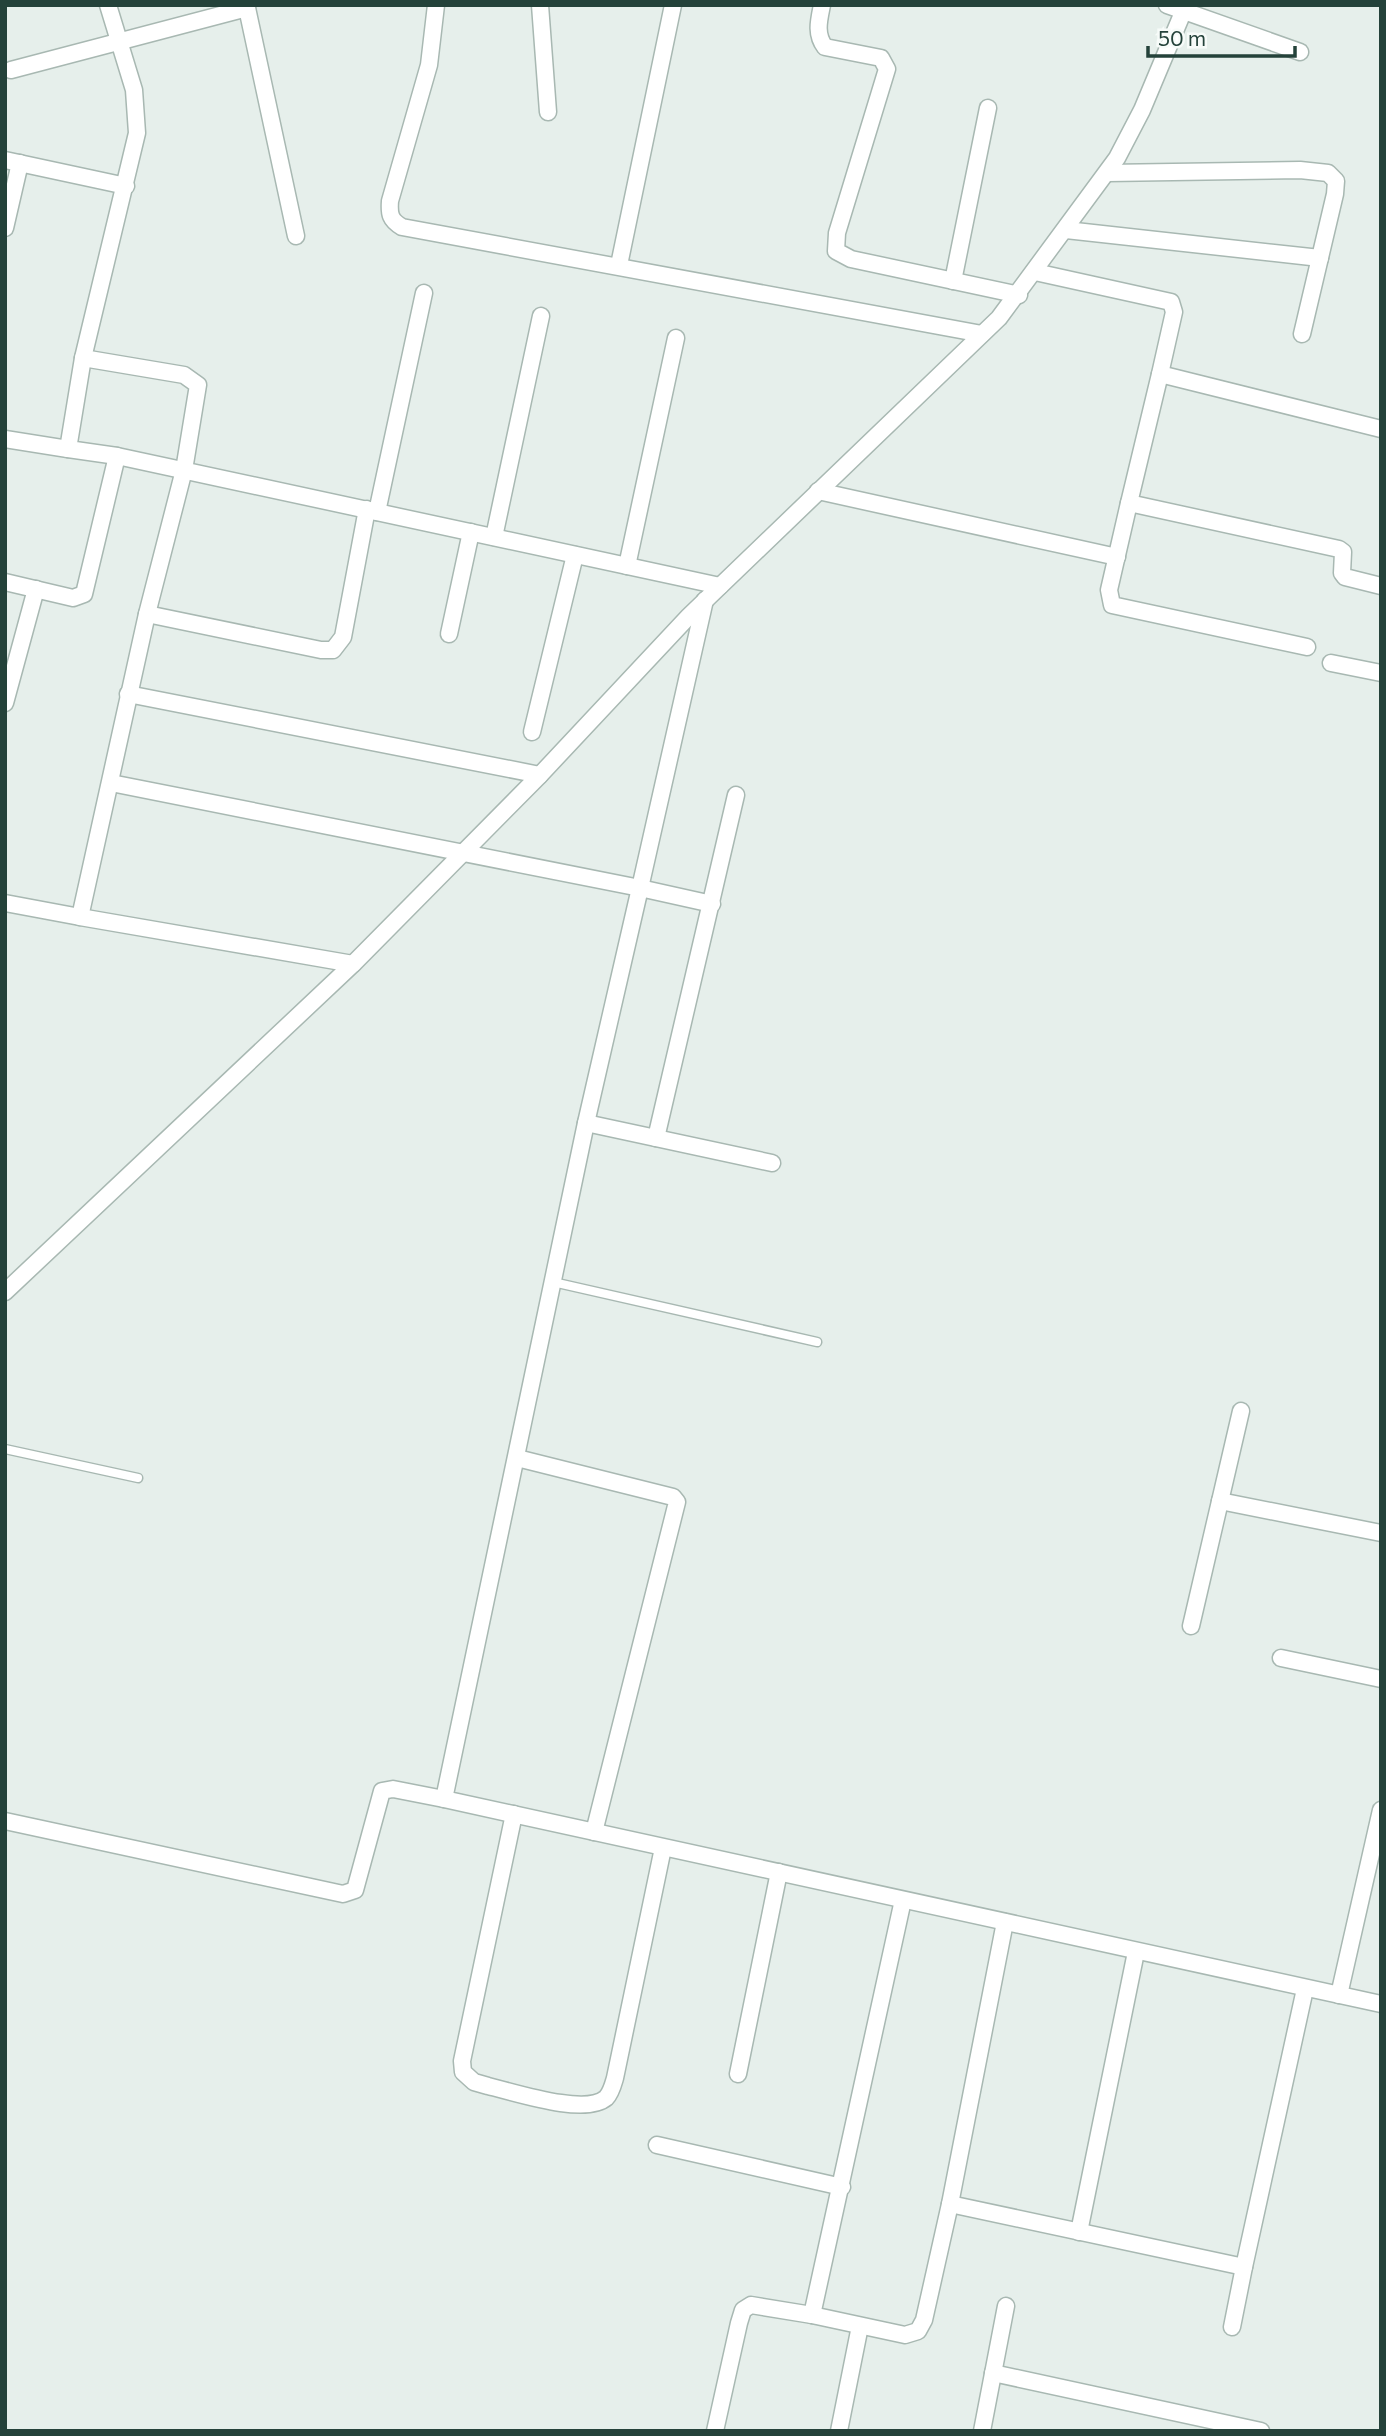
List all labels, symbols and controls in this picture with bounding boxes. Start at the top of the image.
scale bar [1148,14,1295,58]
text: 50 m [1158,25,1206,50]

